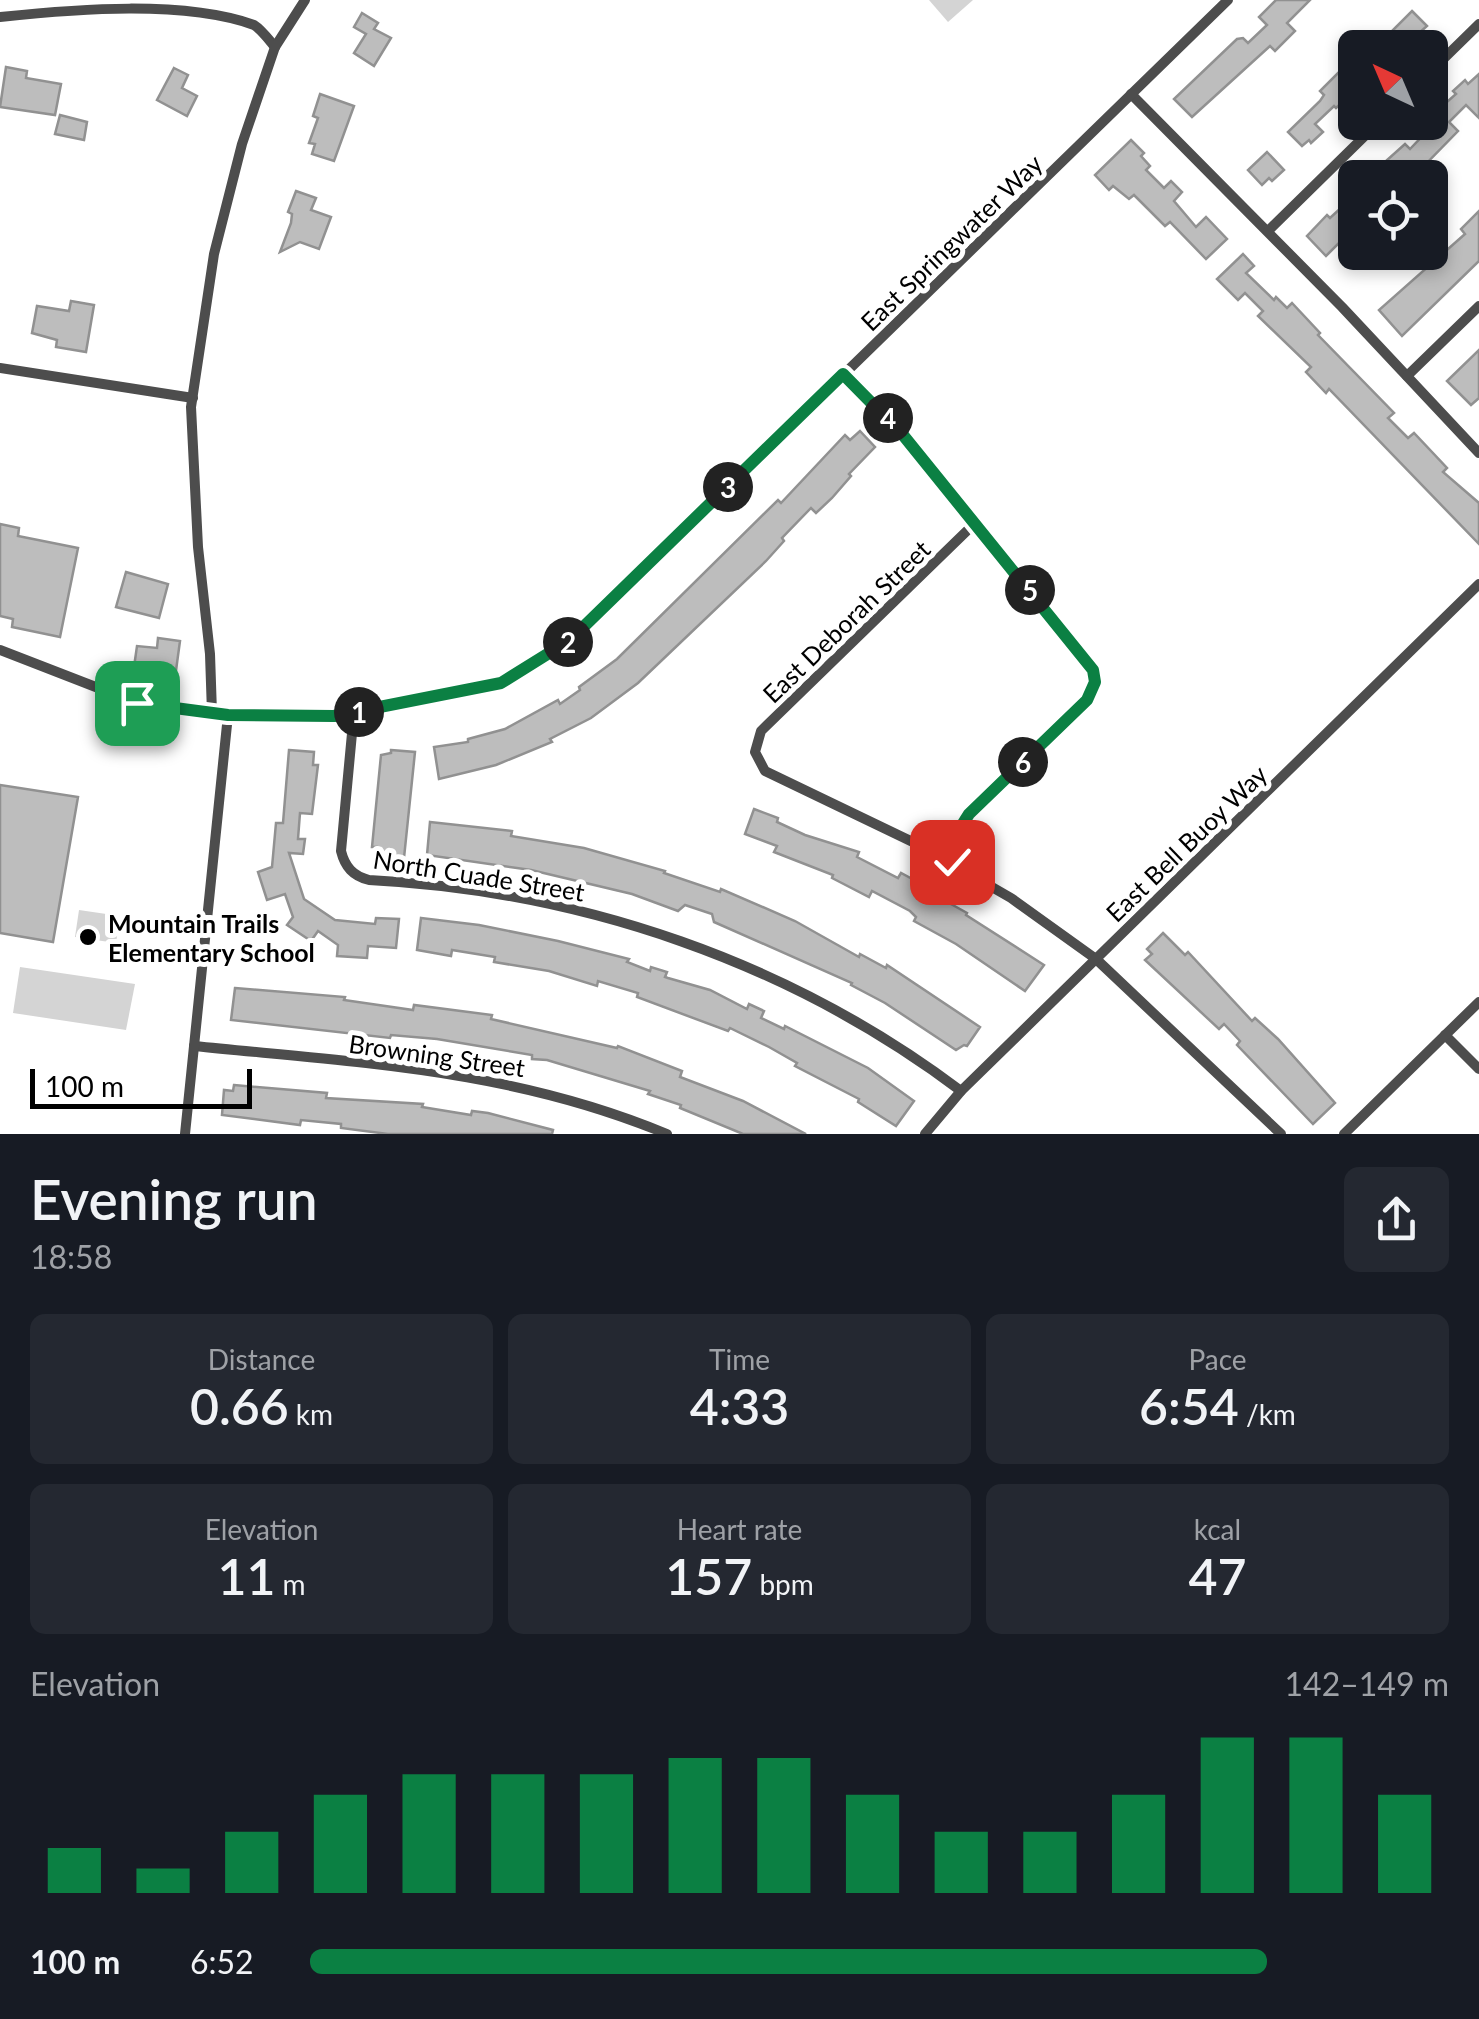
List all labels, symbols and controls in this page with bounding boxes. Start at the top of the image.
north arrow [1338,30,1448,140]
map controls [1338,30,1448,270]
street label: East Springwater Way [854,148,1048,336]
button: locate [1338,160,1448,270]
pin: 4 [863,393,913,443]
text: 4 [880,401,896,435]
pin: 3 [703,462,753,512]
text: 3 [720,470,736,504]
street label: East Deborah Street [756,534,936,708]
pin: 5 [1005,565,1055,615]
text: 5 [1022,573,1038,607]
pin: 2 [543,617,593,667]
text: 2 [560,625,576,659]
pin [95,661,180,746]
icon: arrive [110,676,165,731]
pin: 1 [334,687,384,737]
text: 1 [351,695,367,729]
pin: 6 [998,737,1048,787]
text: 6 [1015,745,1031,779]
street label: East Bell Buoy Way [1099,759,1273,927]
pin [910,820,995,905]
icon: check [925,835,980,890]
street label: North Cuade Street [371,843,587,907]
place label: Mountain Trails Elementary School [108,908,315,967]
marker: Mountain Trails Elementary School [77,926,99,948]
street label: Browning Street [347,1028,527,1082]
scale bar [30,1064,252,1108]
text: 100 m [45,1069,124,1103]
text: Evening run [30,1166,318,1232]
button: share [1344,1167,1449,1272]
text: 18:58 [30,1237,112,1276]
text: Distance [208,1342,315,1376]
text: Time [709,1342,770,1376]
text: Pace [1188,1342,1247,1376]
text: 0.66 [190,1376,289,1436]
text: 4:33 [690,1376,789,1436]
text: 6:54 [1139,1376,1239,1436]
text: km [289,1397,333,1431]
text: /km [1239,1397,1296,1431]
text: Elevation [205,1512,318,1546]
text: Heart rate [677,1512,802,1546]
text: kcal [1194,1512,1241,1546]
text: 11 [217,1546,275,1606]
text: 157 [665,1546,752,1606]
text: 47 [1188,1546,1247,1606]
text: m [275,1567,306,1601]
text: bpm [752,1567,814,1601]
text: Elevation [30,1664,160,1703]
text: 142–149 m [1285,1664,1449,1703]
text: 100 m [30,1942,120,1981]
text: 6:52 [190,1942,254,1981]

